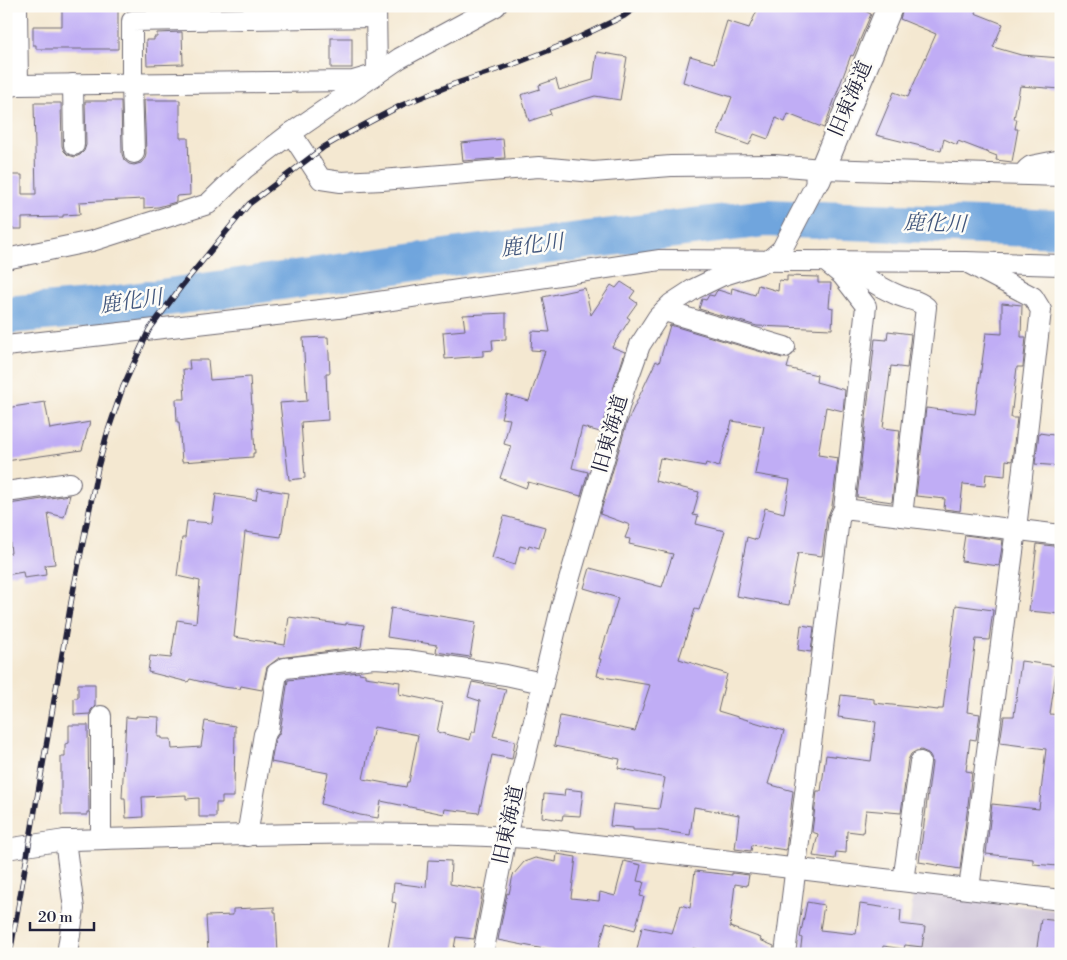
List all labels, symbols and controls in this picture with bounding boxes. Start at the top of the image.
street label: 旧東海道 [824,57,878,141]
water label: 鹿化川 [903,210,969,238]
water label: 鹿化川 [499,229,567,263]
water label: 鹿化川 [98,284,166,319]
street label: 旧東海道 [588,392,634,476]
street label: 旧東海道 [488,783,530,867]
scale bar [30,900,94,932]
text: 20 m [38,908,73,927]

